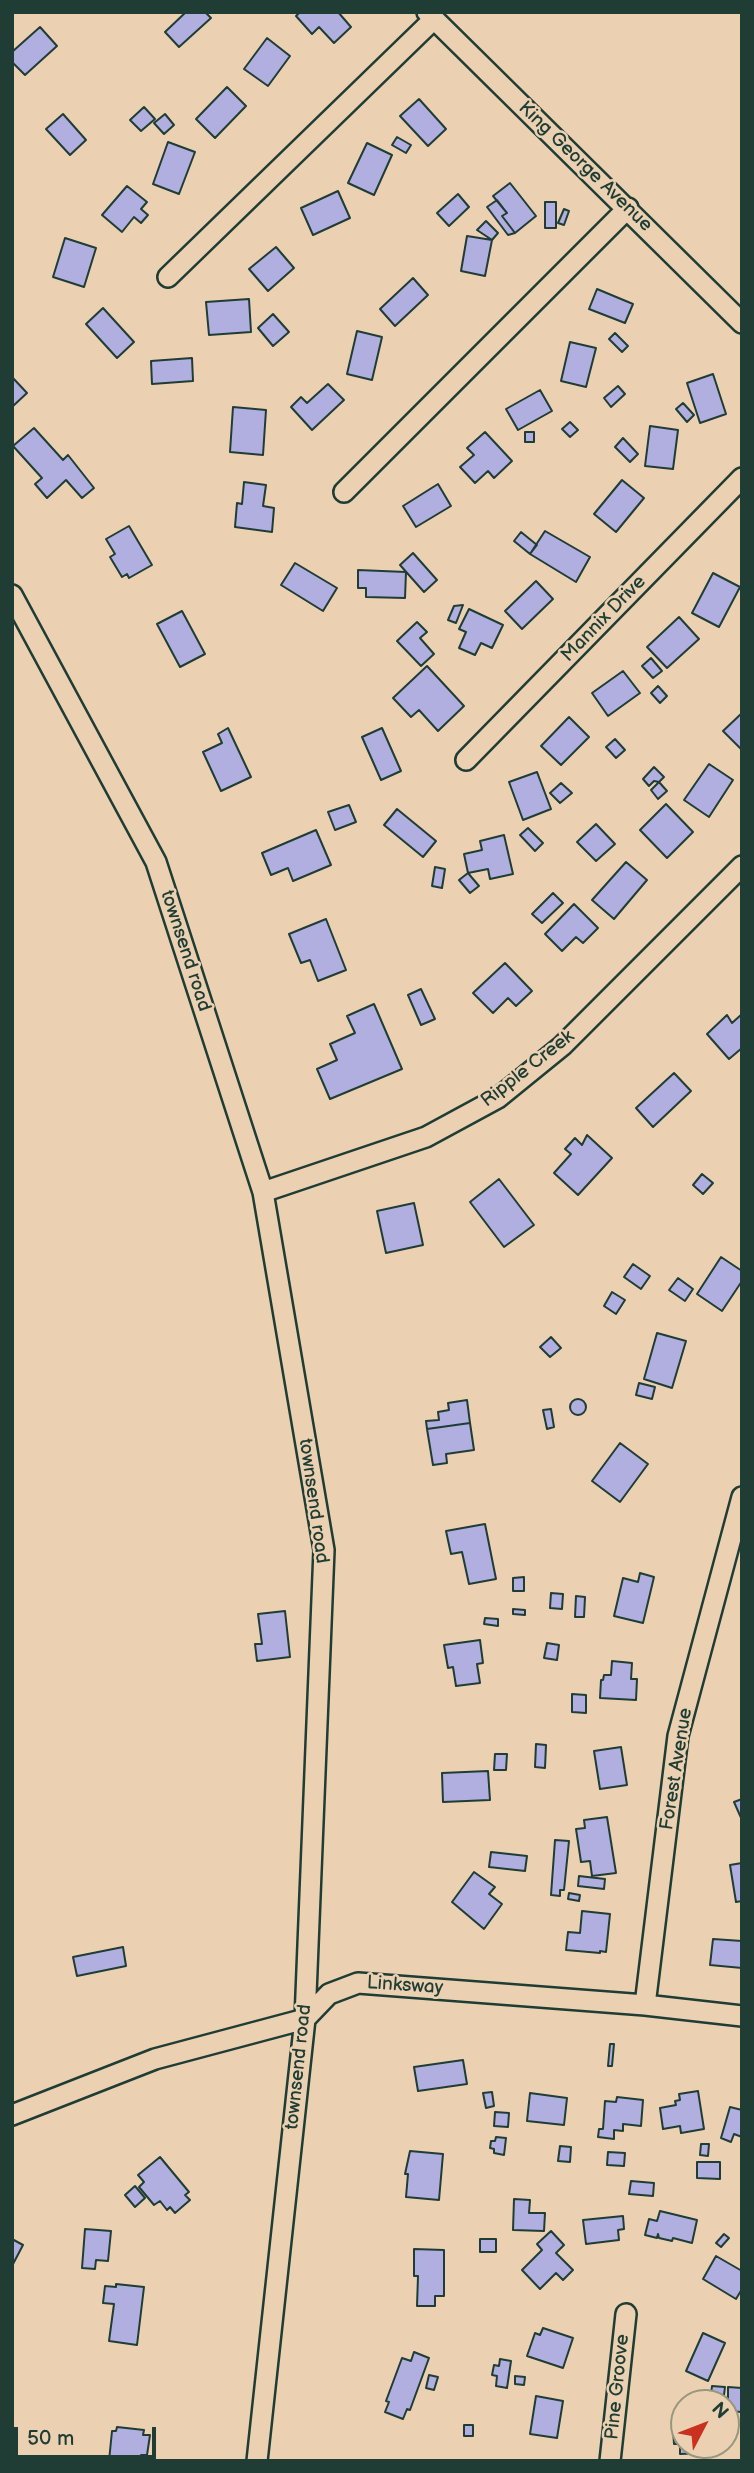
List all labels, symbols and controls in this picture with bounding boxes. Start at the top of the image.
street label: King George Avenue [513,97,657,237]
street label: Mannix Drive [557,571,651,667]
street label: townsend road [155,888,215,1014]
street label: Ripple Creek [477,1025,579,1113]
street label: townsend road [293,1437,333,1565]
street label: Forest Avenue [656,1706,698,1832]
street label: Linksway [366,1972,444,2000]
street label: townsend road [281,2003,317,2131]
street label: Pine Groove [601,2333,635,2441]
north arrow [670,2389,740,2459]
text: N [706,2398,733,2424]
scale bar [18,2414,159,2458]
text: 50 m [27,2426,74,2451]

